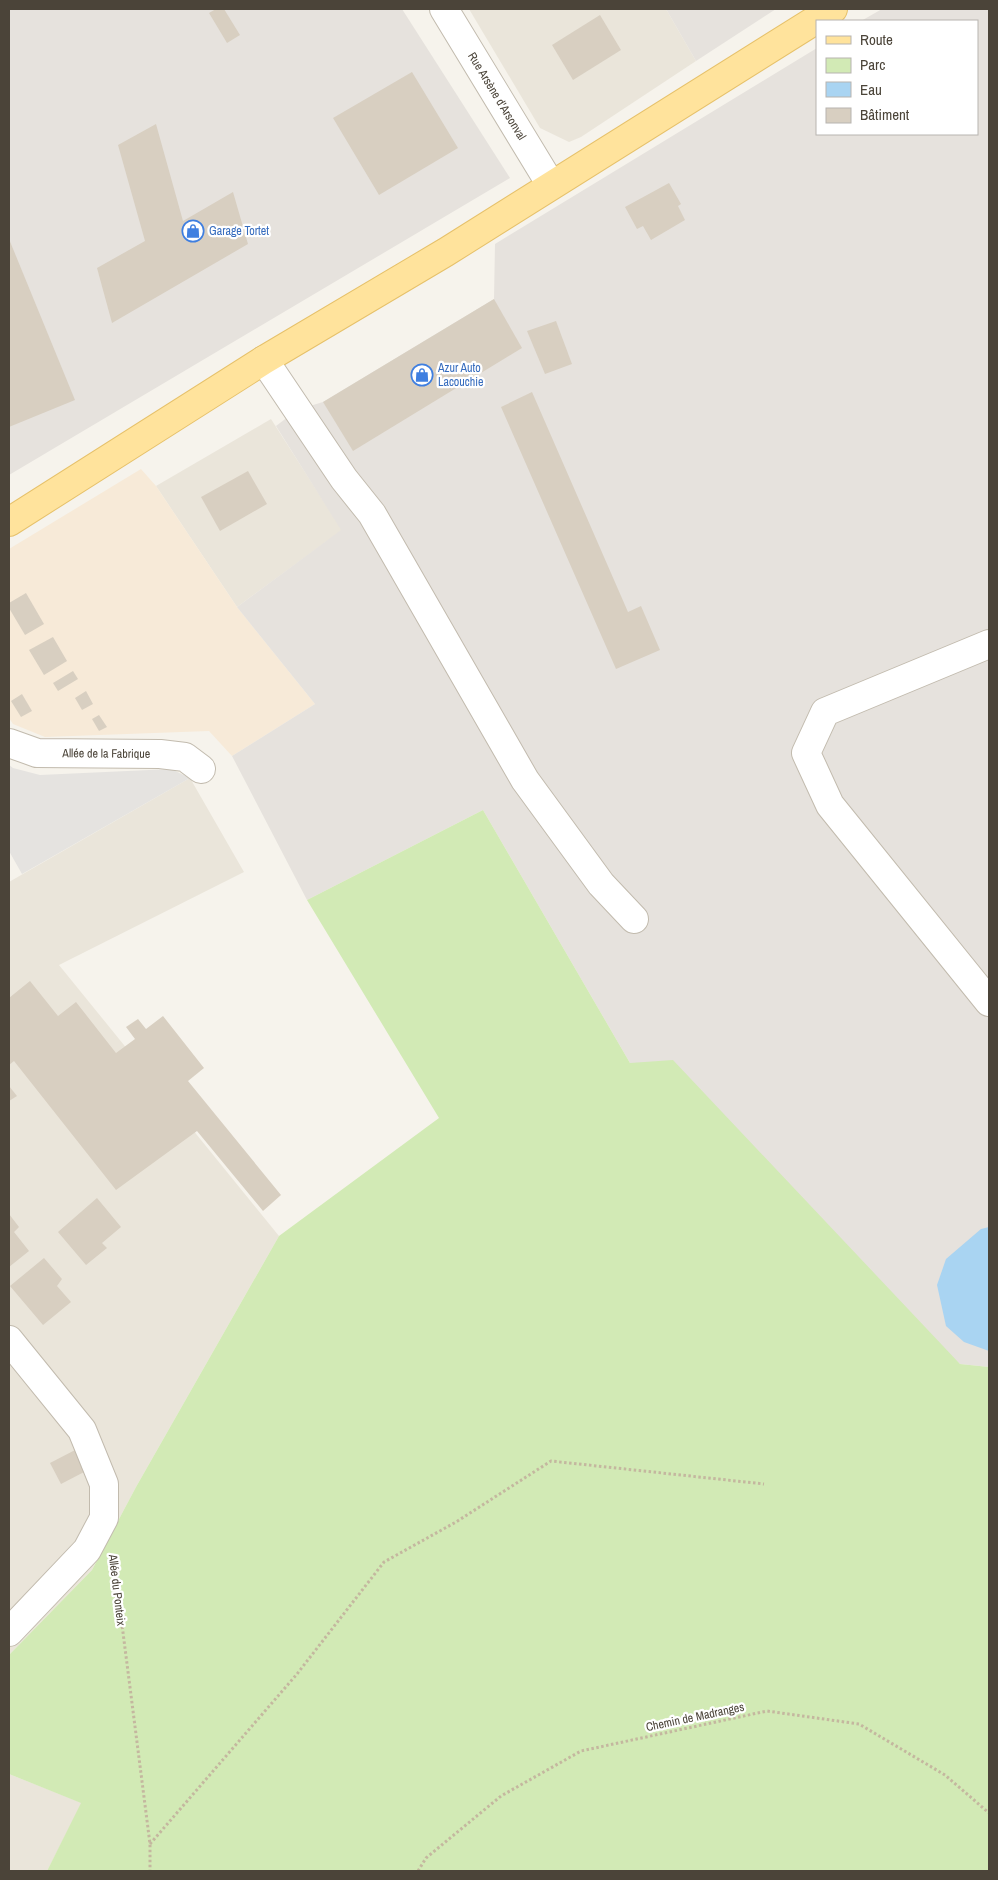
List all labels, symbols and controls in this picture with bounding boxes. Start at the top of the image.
legend [816,20,978,135]
text: Route [860,29,893,50]
street label: Rue Arsène d'Arsonval [464,49,530,143]
text: Parc [860,54,885,75]
text: Eau [860,79,882,100]
text: Bâtiment [860,104,910,125]
shop icon: Garage Tortet [181,219,205,243]
place label: Garage Tortet [209,223,269,239]
place label: Azur Auto Lacouchie [437,360,483,390]
shop icon: Azur Auto Lacouchie [410,363,434,387]
street label: Allée de la Fabrique [61,745,150,762]
street label: Allée du Ponteix [105,1552,129,1627]
street label: Chemin de Madranges [644,1699,746,1735]

